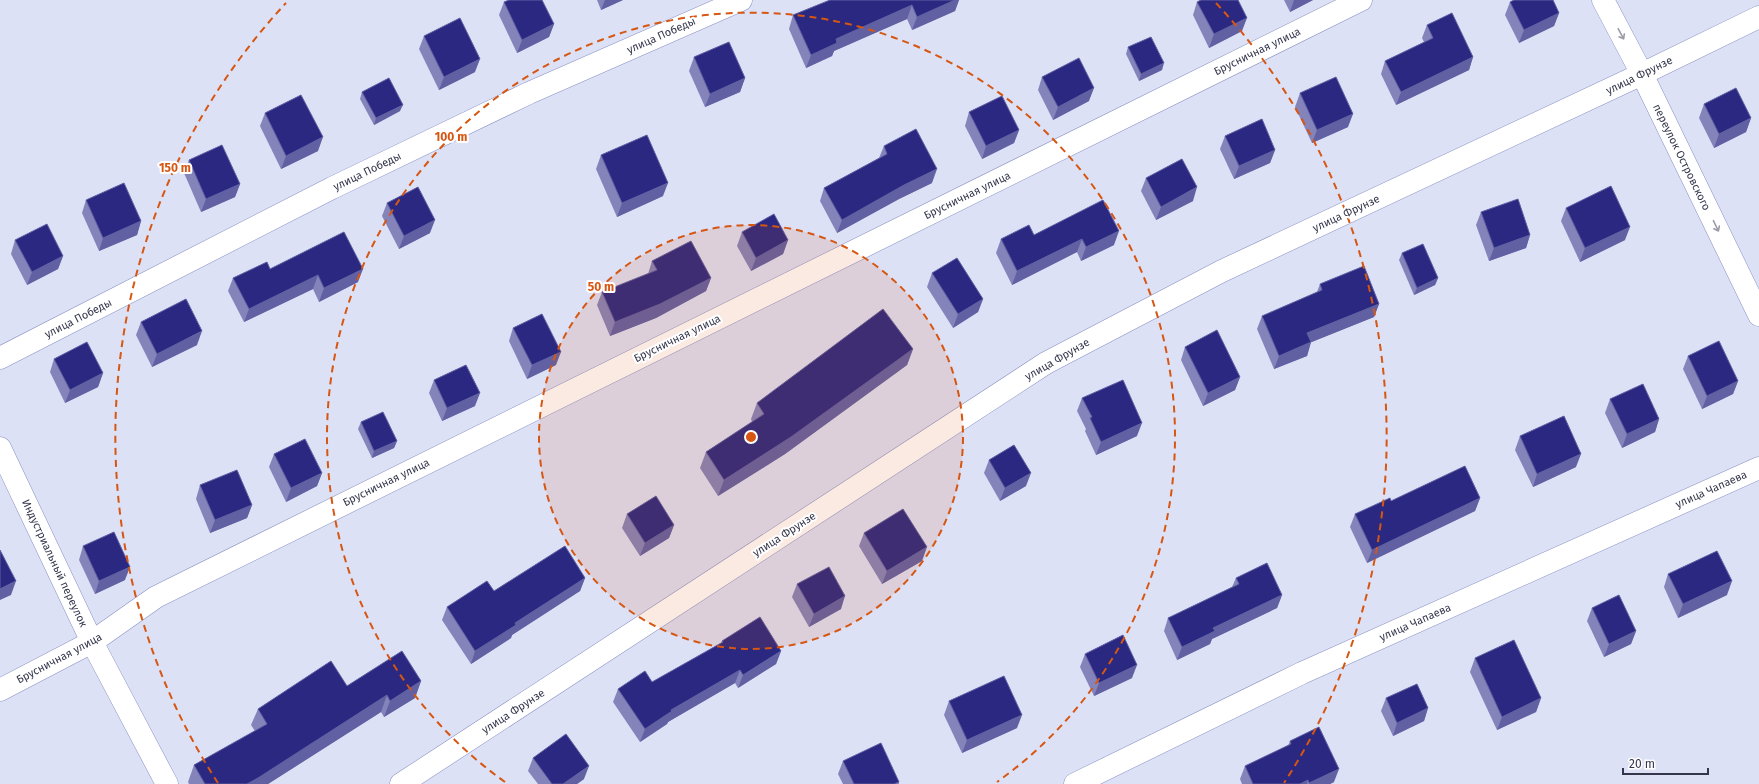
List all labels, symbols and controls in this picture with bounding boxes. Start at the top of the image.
street label: улица Победы [625,14,698,56]
street label: Брусничная улица [1212,25,1303,78]
one-way arrow [1618,28,1625,40]
street label: улица Фрунзе [1604,54,1675,97]
street label: переулок Островского [1650,102,1713,213]
text: 100 m [435,130,467,144]
street label: улица Победы [331,149,403,193]
text: 150 m [159,161,191,175]
street label: Брусничная улица [922,169,1013,222]
street label: улица Фрунзе [1311,192,1382,235]
one-way arrow [1713,220,1720,232]
text: 50 m [588,280,614,294]
street label: улица Победы [42,296,114,341]
street label: Брусничная улица [632,312,723,365]
street label: улица Фрунзе [1023,336,1092,383]
centre of rings [744,430,758,444]
street label: Брусничная улица [341,456,432,509]
street label: улица Чапаева [1673,468,1749,511]
street label: Индустриальный переулок [19,497,90,630]
street label: улица Фрунзе [750,509,818,560]
street label: улица Чапаева [1377,601,1453,644]
street label: Брусничная улица [14,630,104,686]
street label: улица Фрунзе [479,686,547,737]
scale bar [1623,750,1708,776]
text: 20 m [1629,757,1655,771]

